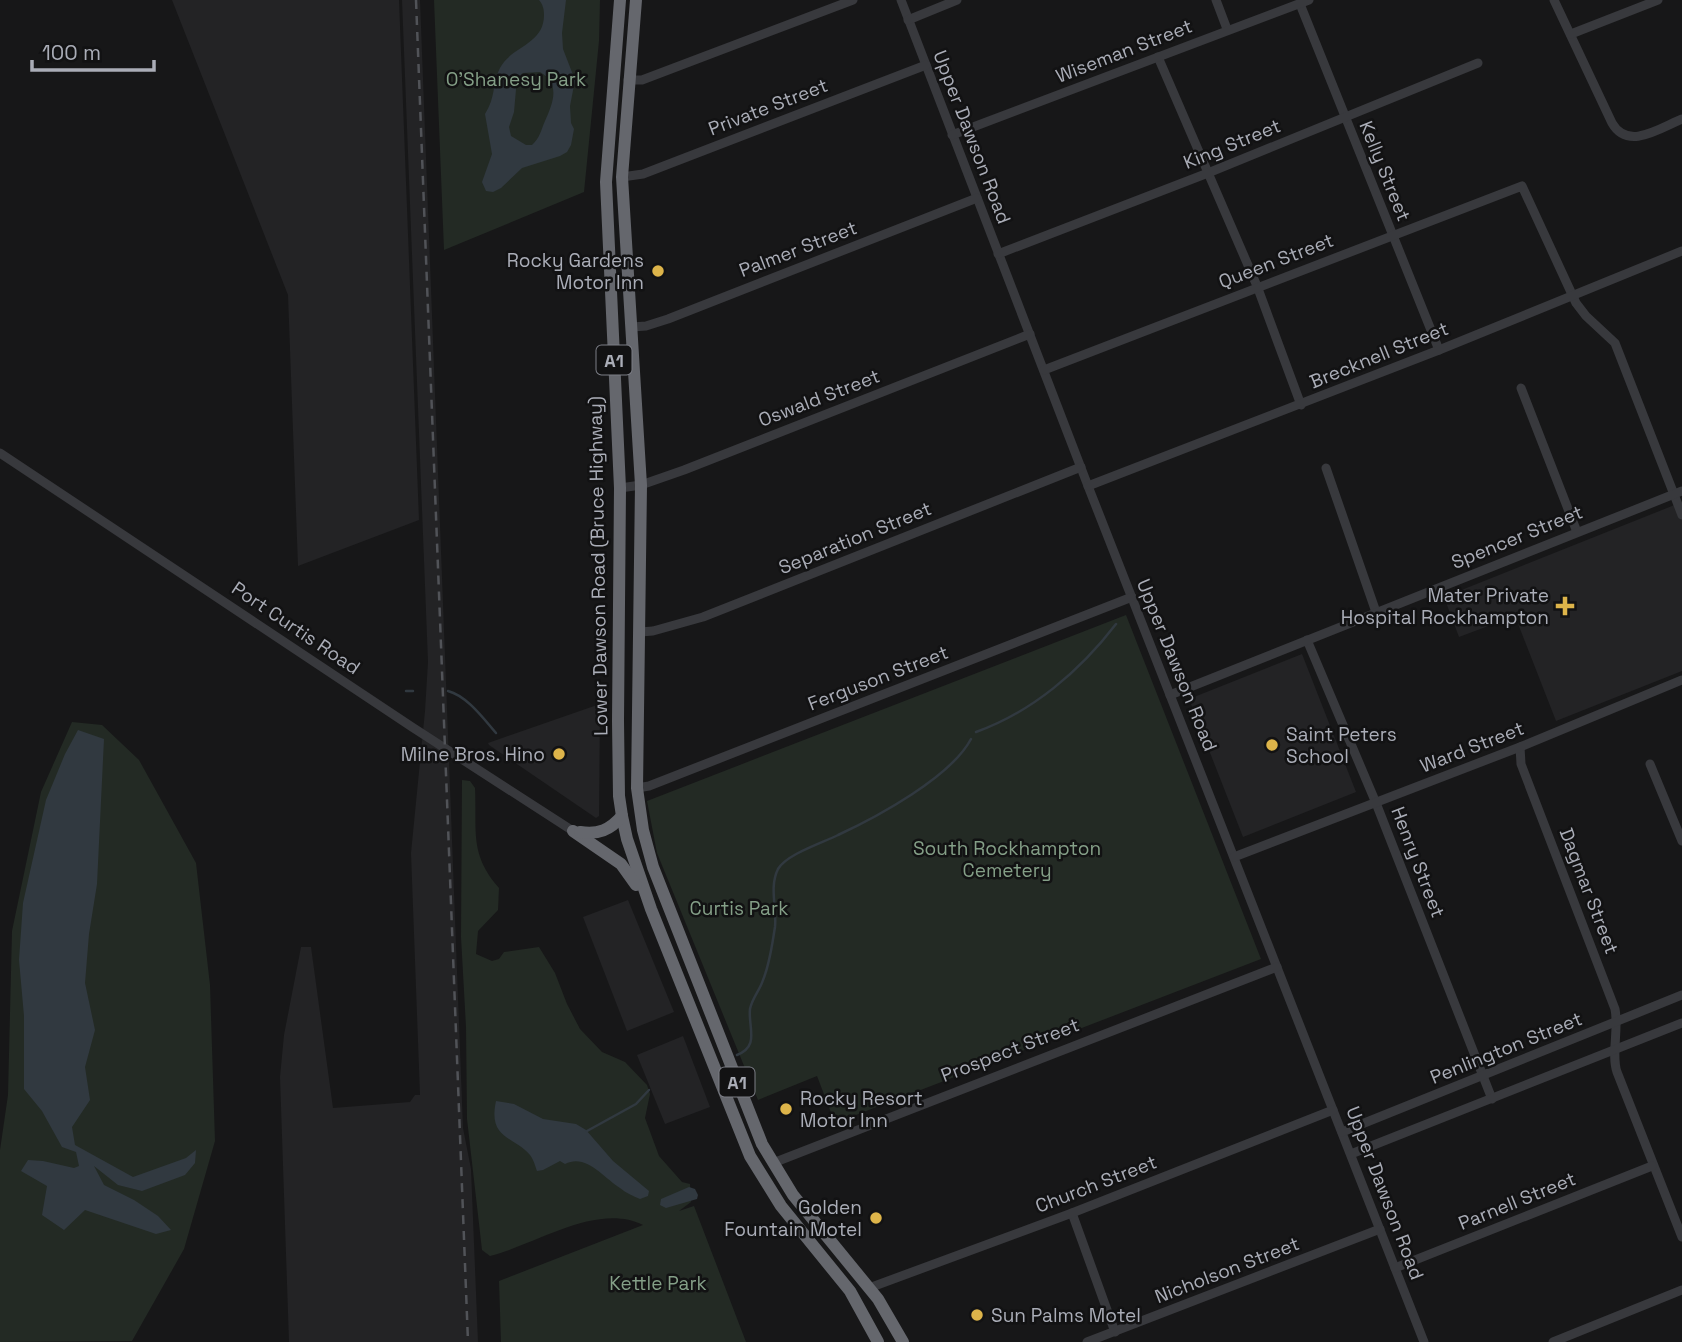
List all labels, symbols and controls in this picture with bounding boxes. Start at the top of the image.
street label: Wiseman Street [1052,13,1196,89]
scale bar [32,28,154,72]
text: 100 m [42,39,101,66]
street label: Upper Dawson Road [927,47,1017,227]
park label: O'Shanesy Park [446,67,586,92]
street label: Private Street [705,73,831,141]
street label: King Street [1180,113,1284,175]
street label: Kelly Street [1353,117,1417,225]
street label: Palmer Street [735,215,861,283]
street label: Queen Street [1215,228,1337,294]
place label: Rocky Gardens Motor Inn [507,248,644,295]
marker: Rocky Gardens Motor Inn [650,263,666,279]
street label: Brecknell Street [1306,316,1452,394]
road number: A1 [596,346,632,374]
street label: Oswald Street [755,363,883,433]
street label: Lower Dawson Road (Bruce Highway) [583,396,613,736]
street label: Separation Street [775,496,935,580]
street label: Spencer Street [1448,499,1586,575]
street label: Upper Dawson Road [1131,575,1223,755]
street label: Port Curtis Road [227,576,365,680]
place label: Mater Private Hospital Rockhampton [1341,583,1549,630]
marker: Mater Private Hospital Rockhampton [1555,596,1575,616]
street label: Ferguson Street [804,640,952,716]
street label: Ward Street [1416,716,1528,778]
place label: Saint Peters School [1286,722,1397,769]
marker: Saint Peters School [1264,737,1280,753]
place label: Milne Bros. Hino [401,742,545,767]
marker: Milne Bros. Hino [551,746,567,762]
street label: Henry Street [1385,803,1451,921]
street label: Dagmar Street [1554,825,1624,957]
park label: South Rockhampton Cemetery [913,836,1101,883]
park label: Curtis Park [690,896,788,921]
street label: Penlington Street [1426,1006,1586,1090]
street label: Prospect Street [937,1012,1083,1088]
road number: A1 [720,1068,754,1097]
place label: Rocky Resort Motor Inn [800,1086,923,1133]
marker: Rocky Resort Motor Inn [778,1101,794,1117]
street label: Upper Dawson Road [1340,1103,1430,1283]
street label: Church Street [1032,1149,1160,1219]
street label: Parnell Street [1455,1166,1579,1236]
place label: Golden Fountain Motel [724,1195,862,1242]
marker: Golden Fountain Motel [868,1210,884,1226]
street label: Nicholson Street [1151,1231,1303,1309]
park label: Kettle Park [609,1271,707,1296]
place label: Sun Palms Motel [991,1303,1141,1328]
marker: Sun Palms Motel [969,1307,985,1323]

